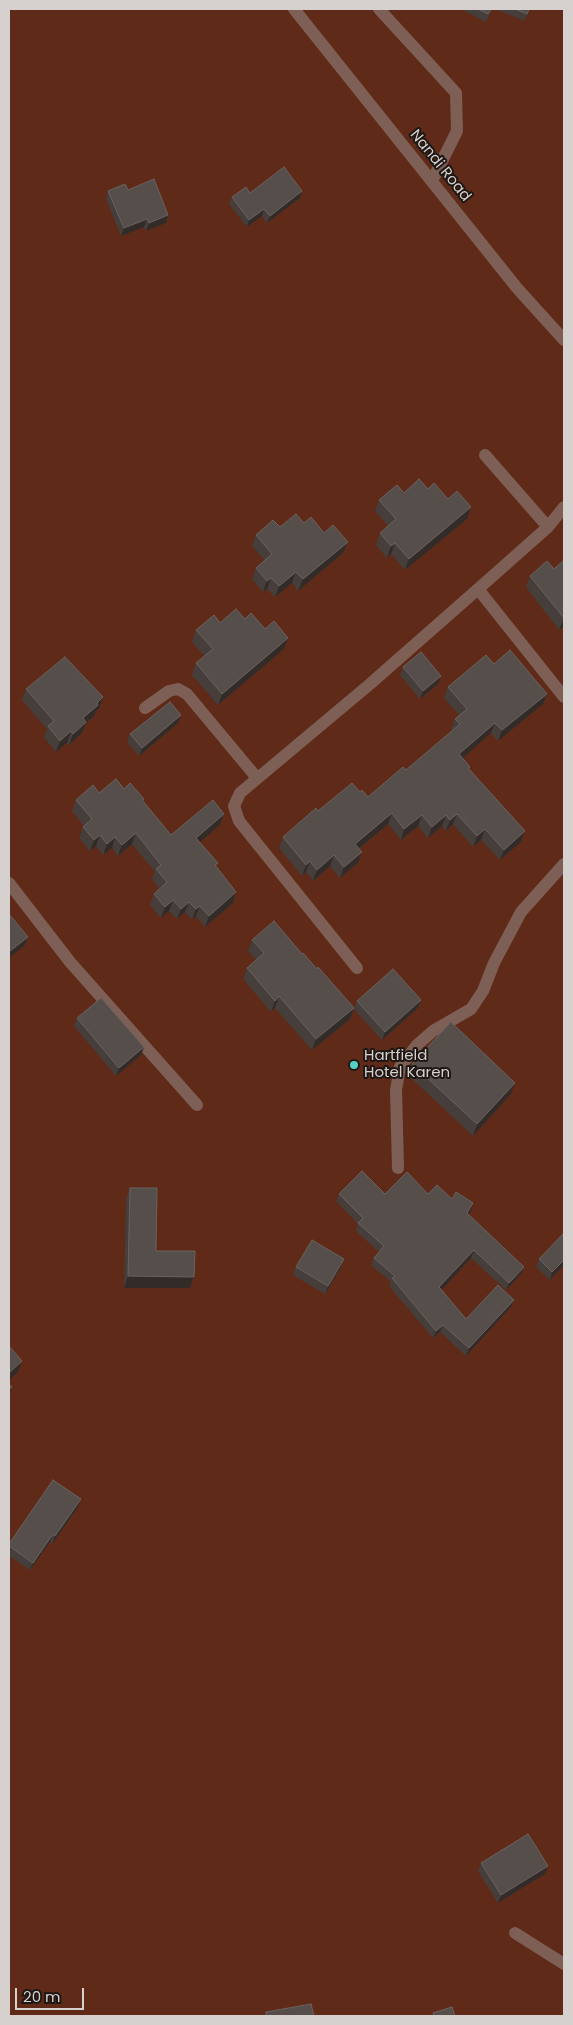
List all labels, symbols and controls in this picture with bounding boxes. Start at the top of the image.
street label: Nandi Road [406,126,474,206]
place label: Hartfield Hotel Karen [364,1047,450,1082]
marker: Hartfield Hotel Karen [348,1059,360,1071]
scale bar [18,1978,86,2010]
text: 20 m [23,1986,61,2007]

